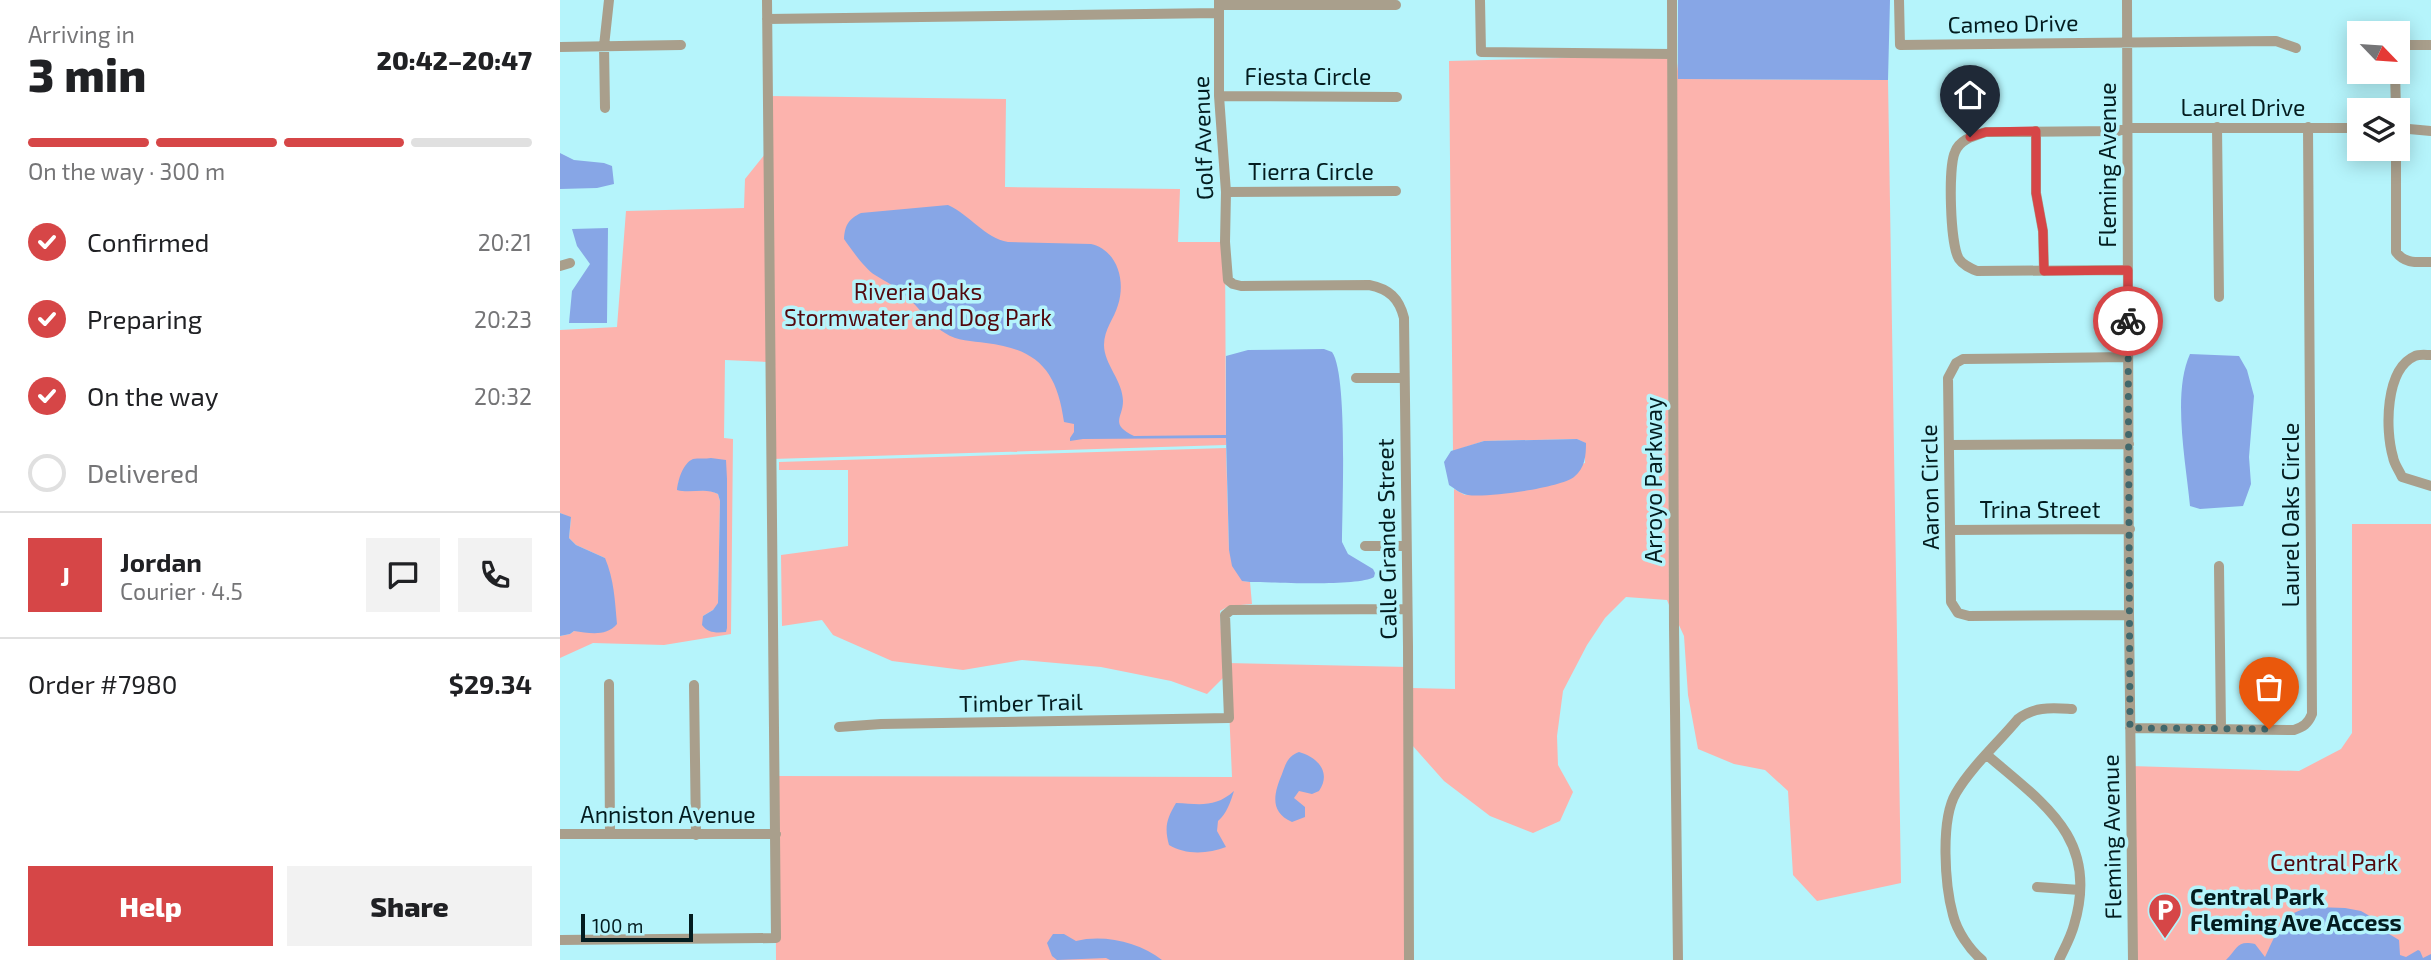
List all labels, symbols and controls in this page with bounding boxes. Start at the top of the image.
street label: Cameo Drive [1947,8,2079,38]
text: Arriving in [28,20,135,48]
north arrow [2347,21,2410,84]
map controls [2347,21,2410,161]
text: 20:42–20:47 [377,44,532,75]
text: 3 min [28,46,146,101]
street label: Fiesta Circle [1245,62,1371,90]
pin [1940,65,2000,137]
street label: Golf Avenue [1186,75,1218,201]
icon: home [1951,76,1989,114]
street label: Fleming Avenue [2093,82,2121,248]
street label: Laurel Drive [2181,93,2305,121]
button: layers [2347,98,2410,161]
text: On the way · 300 m [28,157,225,185]
street label: Tierra Circle [1248,157,1374,185]
icon: check [28,223,66,261]
text: Confirmed [87,226,210,257]
text: 20:21 [478,228,532,256]
park label: Riveria Oaks Stormwater and Dog Park [784,277,1052,331]
courier [2093,286,2163,356]
icon: check [28,300,66,338]
icon: bike [2109,302,2147,340]
text: Preparing [87,303,202,334]
text: 20:23 [474,305,532,333]
icon: check [28,377,66,415]
text: On the way [87,380,218,411]
text: 20:32 [474,382,532,410]
street label: Arroyo Parkway [1639,397,1667,563]
street label: Laurel Oaks Circle [2276,423,2304,607]
street label: Aaron Circle [1914,424,1944,550]
street label: Calle Grande Street [1370,438,1402,640]
text: Delivered [87,457,199,488]
street label: Trina Street [1979,495,2101,523]
button: chat [366,538,440,612]
button: phone [458,538,532,612]
text: Jordan [120,546,202,577]
text: J [60,560,70,591]
text: Courier · 4.5 [120,577,243,605]
pin [2239,657,2299,729]
text: Order #7980 [28,668,178,699]
text: $29.34 [449,668,532,699]
icon: bag [2250,668,2288,706]
street label: Timber Trail [959,687,1083,717]
street label: Fleming Avenue [2096,754,2126,920]
street label: Anniston Avenue [580,800,756,828]
park label: Central Park [2270,848,2398,876]
button: Help [28,866,273,946]
button: Share [287,866,532,946]
place label: Central Park Fleming Ave Access [2190,882,2402,936]
parking icon: Central Park Fleming Ave Access [2146,891,2184,940]
scale bar [581,911,693,943]
text: 100 m [592,914,643,937]

